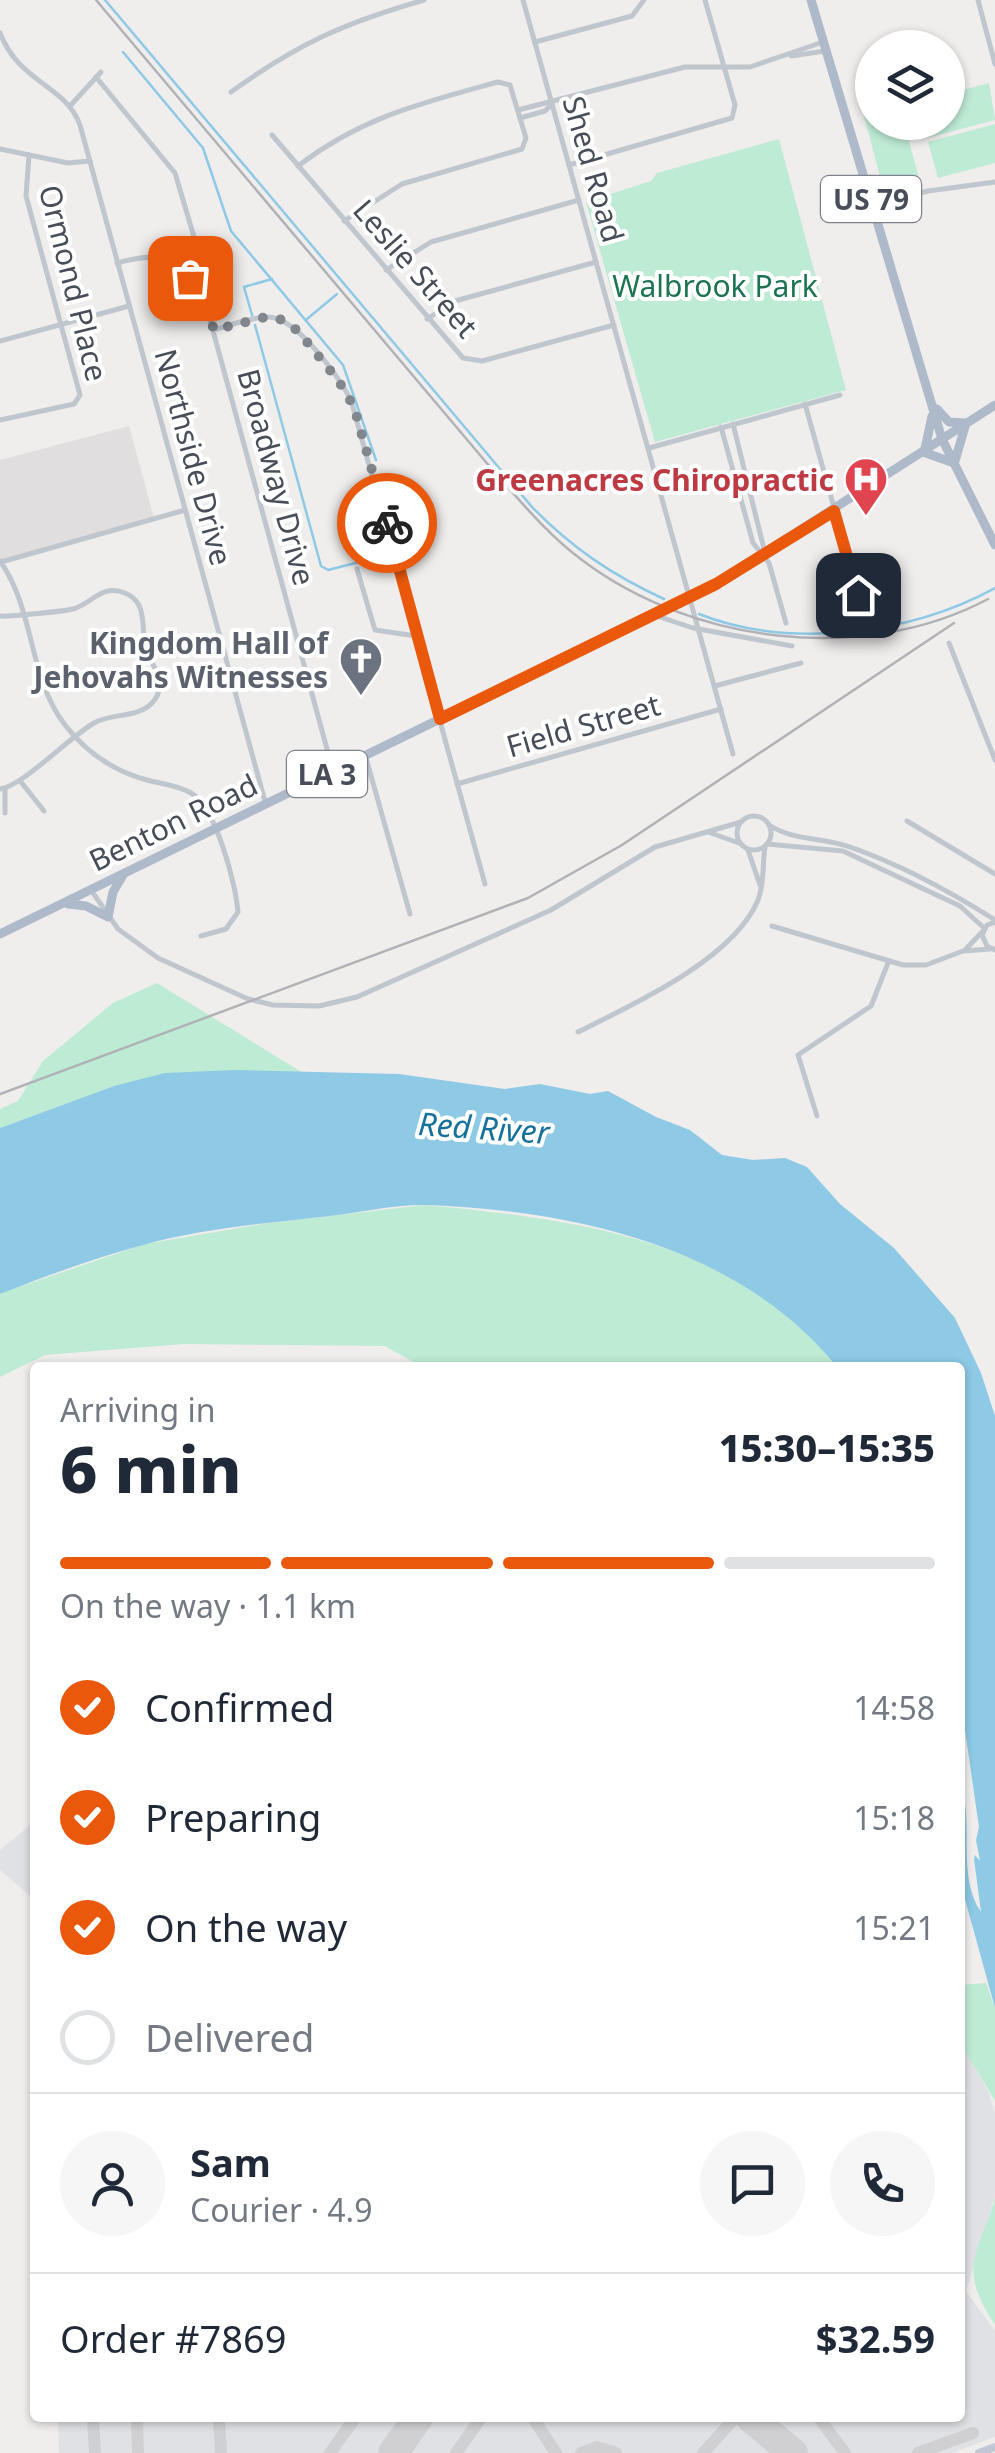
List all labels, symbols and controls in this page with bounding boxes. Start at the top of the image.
map controls [855,30,965,140]
button: layers [855,30,965,140]
street label: Shed Road [554,91,634,247]
road number: US 79 [821,176,921,222]
street label: Ormond Place [30,181,118,385]
street label: Leslie Street [344,190,488,346]
pin [148,236,233,321]
icon: bag [163,251,218,306]
park label: Walbrook Park [612,265,818,306]
street label: Northside Drive [145,344,243,570]
street label: Broadway Drive [228,364,326,590]
hospital icon: Greenacres Chiropractic [843,456,889,517]
place label: Greenacres Chiropractic [475,459,834,500]
courier [337,473,437,573]
icon: bike [360,496,415,551]
pin [816,553,901,638]
icon: home [831,568,886,623]
place label: Kingdom Hall of Jehovahs Witnesses [31,622,329,697]
church icon: Kingdom Hall of Jehovahs Witnesses [338,636,384,697]
street label: Field Street [501,683,665,766]
road number: LA 3 [287,751,367,797]
street label: Benton Road [82,764,264,880]
water label: Red River [417,1101,552,1153]
text: Arriving in [60,1388,215,1431]
text: 15:30–15:35 [719,1421,935,1473]
text: 6 min [60,1424,242,1512]
text: On the way · 1.1 km [60,1584,356,1627]
icon: check [60,1680,115,1735]
text: Confirmed [145,1681,334,1733]
text: 14:58 [853,1686,935,1729]
icon: check [60,1790,115,1845]
text: Preparing [145,1791,321,1843]
text: 15:18 [853,1796,935,1839]
icon: check [60,1900,115,1955]
text: On the way [145,1901,347,1953]
text: 15:21 [853,1906,935,1949]
text: Delivered [145,2011,314,2063]
button: person [60,2131,165,2236]
button: chat [700,2131,805,2236]
button: phone [830,2131,935,2236]
text: Sam [190,2136,271,2188]
text: Courier · 4.9 [190,2188,373,2231]
text: Order #7869 [60,2312,286,2364]
text: $32.59 [816,2312,935,2364]

